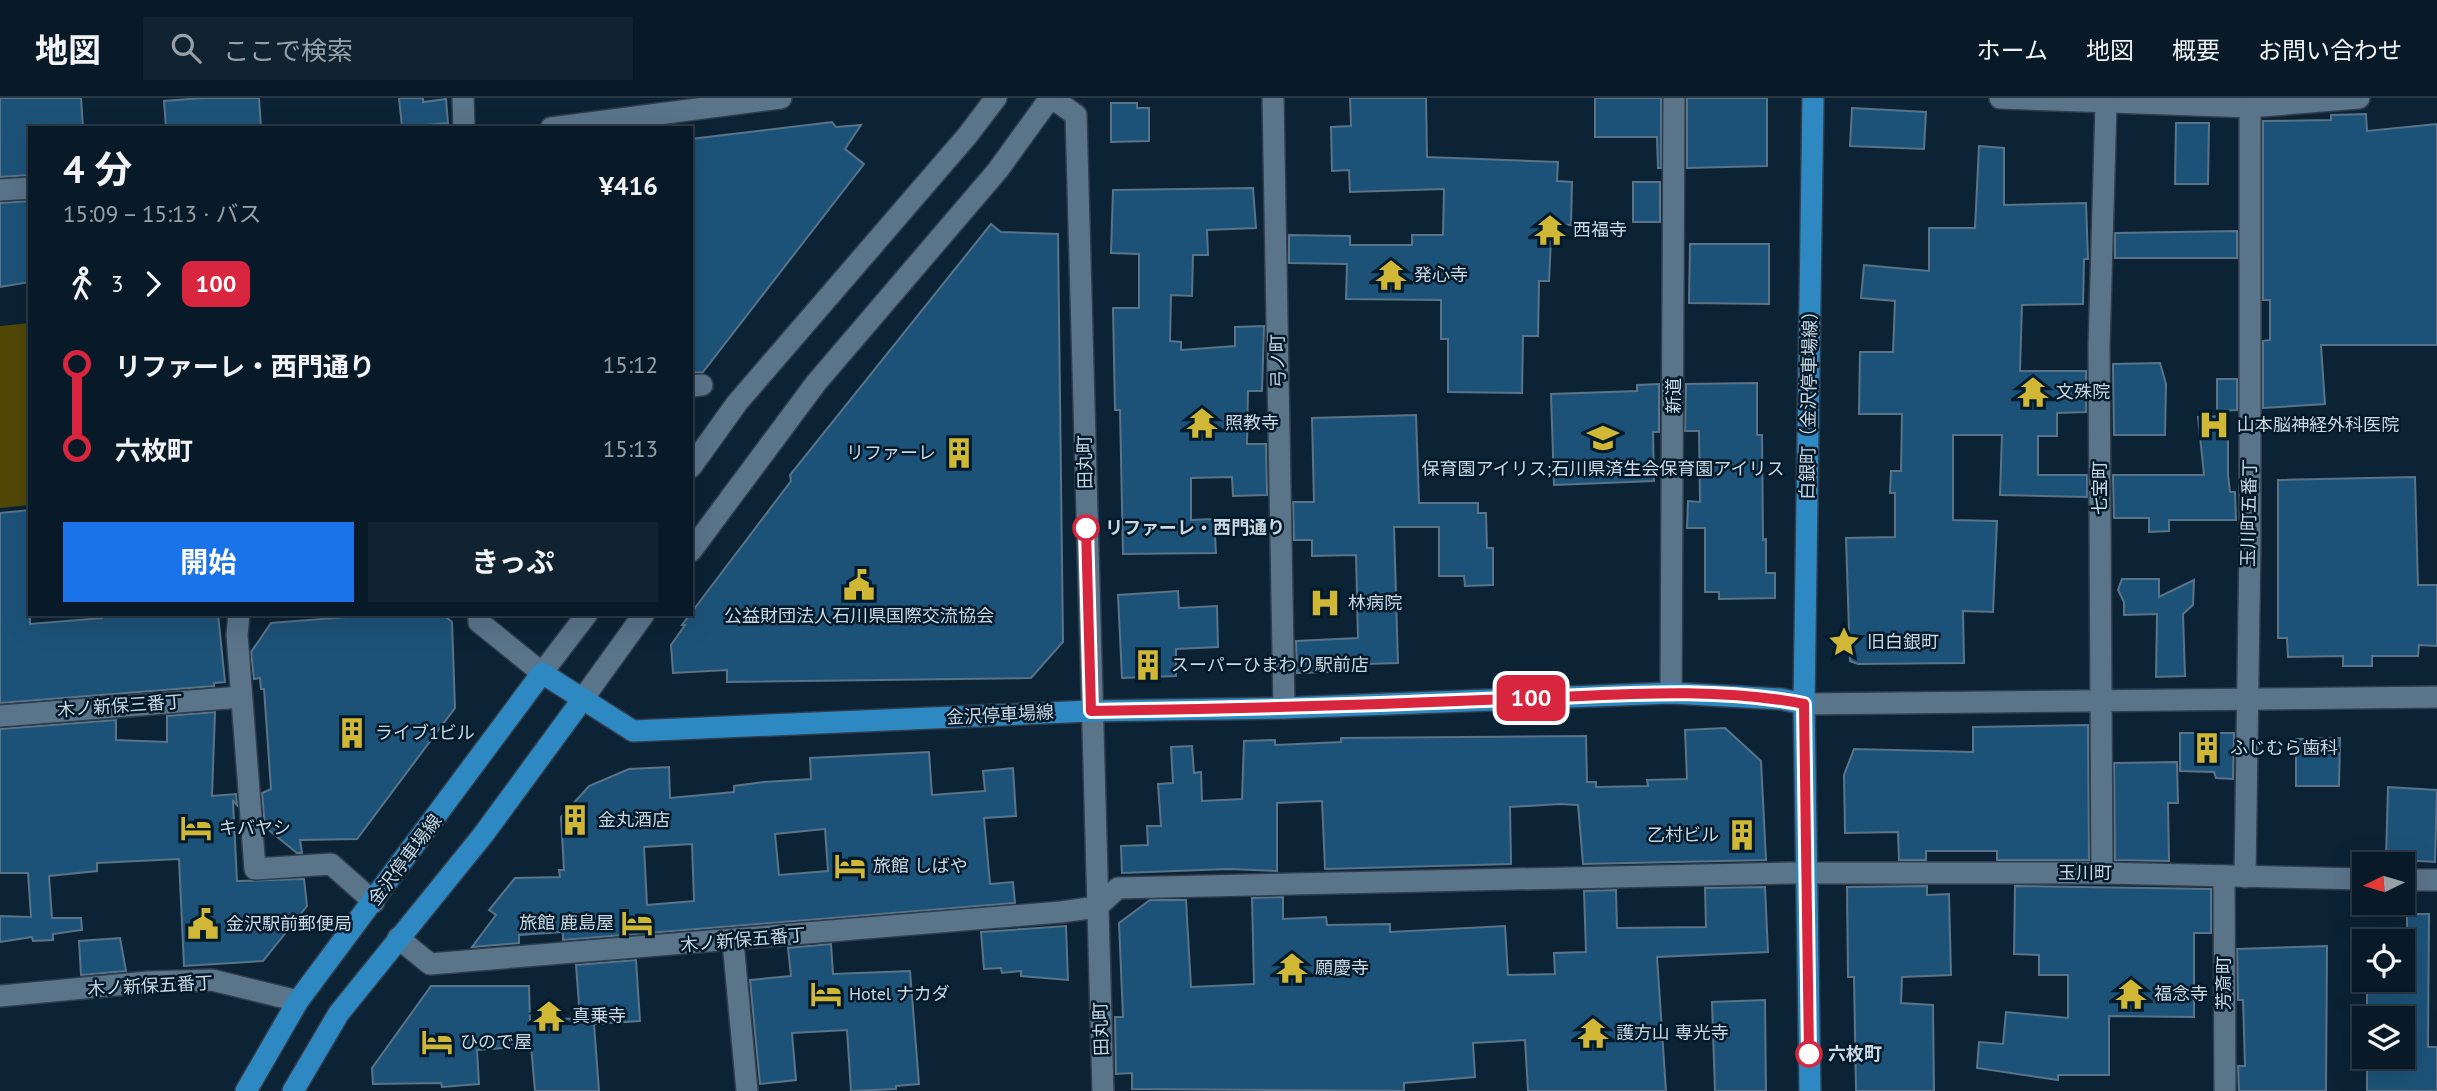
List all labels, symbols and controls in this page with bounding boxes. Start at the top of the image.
search box [143,17,633,80]
text: 地図 [35,28,101,71]
icon: search [167,29,205,67]
text: ここで検索 [223,34,353,67]
text: ホーム [1977,35,2048,66]
text: 地図 [2086,35,2134,66]
text: 概要 [2172,35,2220,66]
text: お問い合わせ [2258,35,2402,66]
text: 4 分 [63,144,132,193]
text: ¥416 [599,169,658,202]
text: 15:09 – 15:13 · バス [63,199,262,228]
temple icon: 西福寺 [1533,213,1567,247]
place label: 西福寺 [1573,218,1627,241]
temple icon: 発心寺 [1374,258,1408,292]
place label: 発心寺 [1414,263,1468,286]
icon: walk [63,265,101,303]
icon: forward [134,265,172,303]
text: 100 [196,268,236,299]
text: 3 [111,269,124,298]
street label: 白銀町（金沢停車場線） [1795,302,1822,500]
street label: 弓ノ町 [1266,334,1289,388]
text: リファーレ・西門通り [115,350,375,383]
text: 15:12 [603,350,658,379]
temple icon: 文殊院 [2016,375,2050,409]
street label: 新道 [1662,378,1685,414]
place label: 文殊院 [2056,380,2110,403]
temple icon: 照教寺 [1185,406,1219,440]
hospital icon: 山本脳神経外科医院 [2197,408,2231,442]
place label: 照教寺 [1225,411,1279,434]
place label: 山本脳神経外科医院 [2237,413,2399,436]
school or university icon: 保育園アイリス;石川県済生会保育園アイリス [1586,421,1620,455]
text: 六枚町 [115,434,193,467]
text: 15:13 [603,434,658,463]
street label: 田丸町 [1073,435,1096,489]
building icon: リファーレ [942,436,976,470]
place label: リファーレ [846,441,936,464]
place label: 保育園アイリス;石川県済生会保育園アイリス [1422,457,1784,480]
street label: 玉川町五番丁 [2236,459,2261,567]
street label: 七宝町 [2088,461,2111,515]
marker: リファーレ・西門通り [1073,515,1099,541]
place label: リファーレ・西門通り [1105,516,1285,539]
button: 開始 [63,522,354,602]
button: きっぷ [368,522,658,602]
public building icon: 公益財団法人石川県国際交流協会 [842,568,876,602]
hospital icon: 林病院 [1308,586,1342,620]
place label: 林病院 [1348,591,1402,614]
place label: 公益財団法人石川県国際交流協会 [724,604,994,627]
place icon: 旧白銀町 [1827,625,1861,659]
place label: 旧白銀町 [1867,630,1939,653]
building icon: スーパーひまわり駅前店 [1131,648,1165,682]
place label: スーパーひまわり駅前店 [1171,653,1369,676]
line badge: 100 [1491,675,1571,721]
text: 100 [1511,682,1551,713]
street label: 木ノ新保三番丁 [56,690,184,721]
street label: 金沢停車場線 [945,700,1055,729]
building icon: ライブ1ビル [335,716,369,750]
place label: ライブ1ビル [375,721,475,744]
building icon: ふじむら歯科 [2190,731,2224,765]
place label: ふじむら歯科 [2230,736,2338,759]
building icon: 金丸酒店 [558,803,592,837]
place label: 金丸酒店 [598,808,670,831]
street label: 金沢停車場線 [363,810,446,910]
hotel icon: キバヤシ [179,811,213,845]
place label: キバヤシ [219,816,291,839]
building icon: 乙村ビル [1725,818,1759,852]
place label: 乙村ビル [1647,823,1719,846]
hotel icon: 旅館 しばや [833,849,867,883]
north arrow [2352,852,2415,915]
map controls [2352,852,2415,1069]
place label: 旅館 しばや [873,854,968,877]
street label: 玉川町 [2058,861,2112,884]
hotel icon: 旅館 鹿島屋 [620,906,654,940]
public building icon: 金沢駅前郵便局 [186,907,220,941]
place label: 旅館 鹿島屋 [519,911,614,934]
place label: 金沢駅前郵便局 [226,912,352,935]
street label: 木ノ新保五番丁 [679,923,807,956]
button: locate [2352,929,2415,992]
temple icon: 願慶寺 [1275,951,1309,985]
place label: 願慶寺 [1315,956,1369,979]
street label: 芳斎町 [2212,956,2235,1010]
street label: 木ノ新保五番丁 [86,971,213,1000]
hotel icon: Hotel ナカダ [809,977,843,1011]
temple icon: 福念寺 [2114,977,2148,1011]
place label: Hotel ナカダ [849,982,950,1005]
place label: 福念寺 [2154,982,2208,1005]
temple icon: 真乗寺 [532,999,566,1033]
street label: 田丸町 [1088,1002,1113,1056]
place label: 真乗寺 [572,1004,626,1027]
button: layers [2352,1006,2415,1069]
temple icon: 護方山 専光寺 [1576,1016,1610,1050]
place label: 護方山 専光寺 [1616,1021,1729,1044]
hotel icon: ひので屋 [420,1025,454,1059]
place label: ひので屋 [460,1030,532,1053]
marker: 六枚町 [1796,1041,1822,1067]
place label: 六枚町 [1828,1042,1882,1065]

